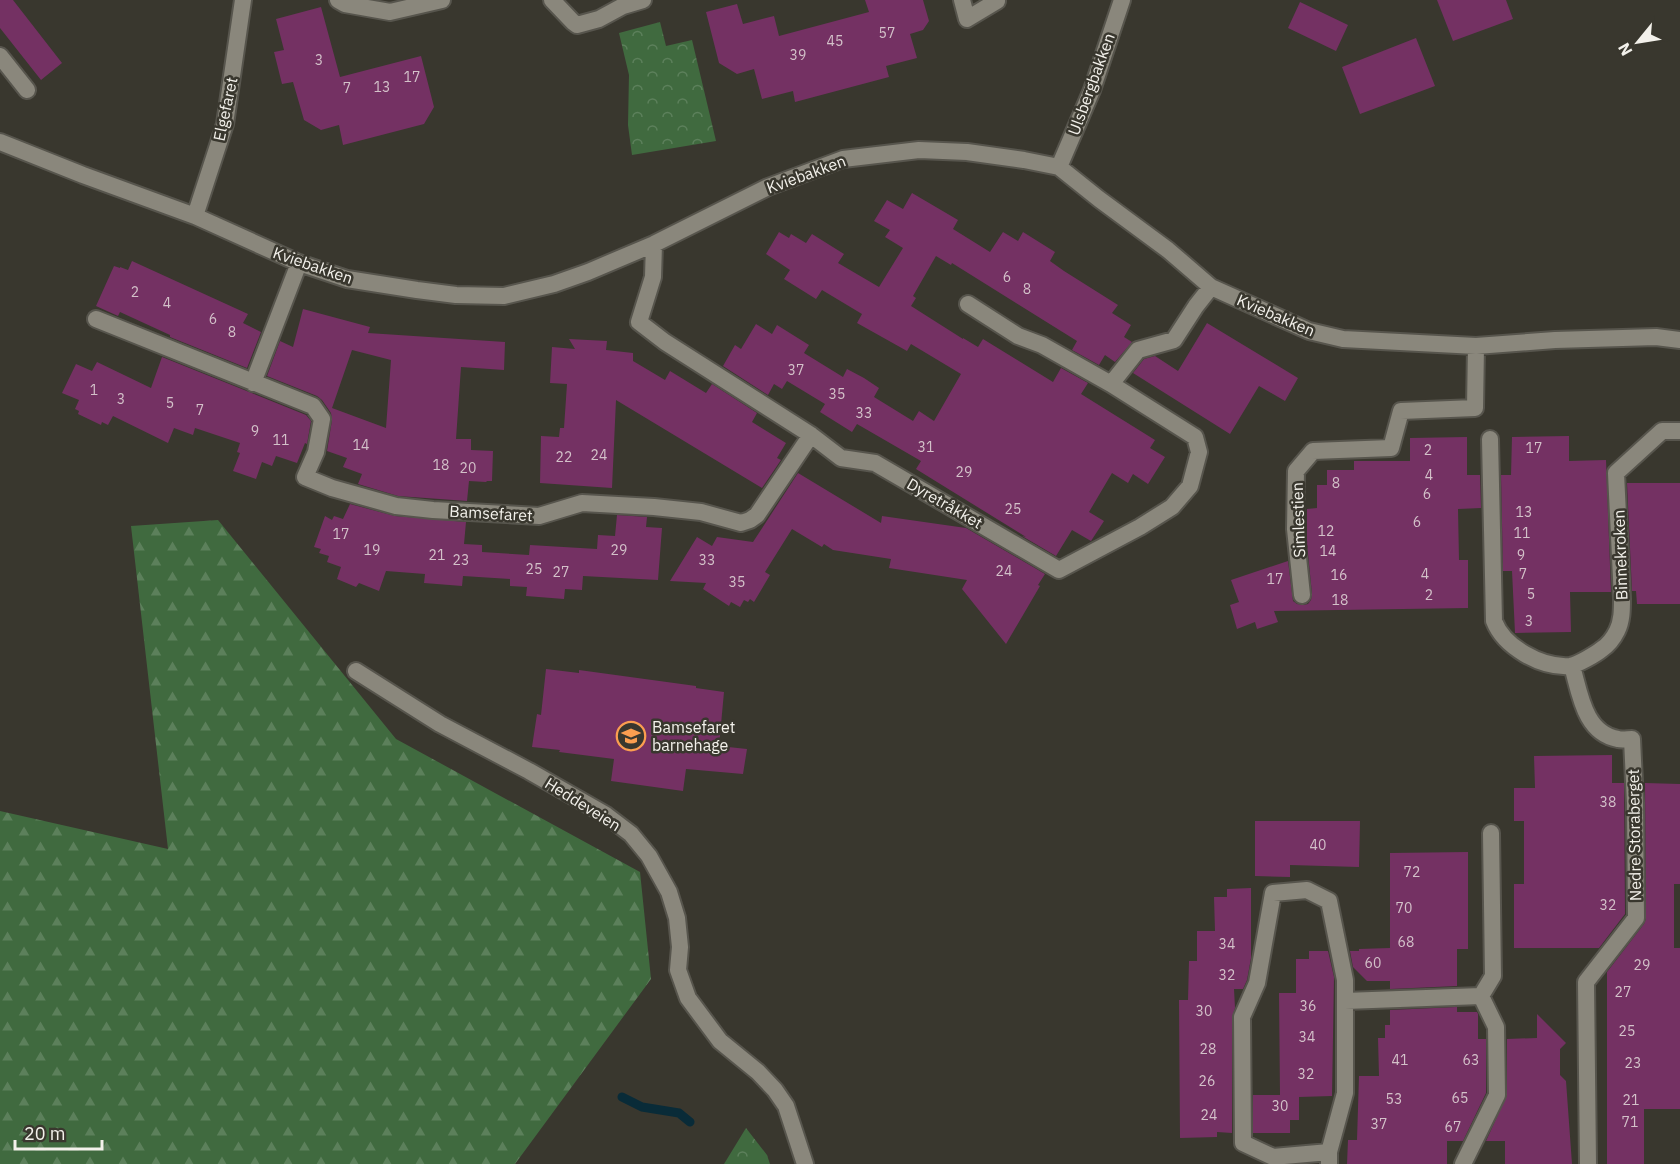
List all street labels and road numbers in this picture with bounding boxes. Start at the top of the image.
street label: Ulsbergbakken [1063,30,1119,138]
street label: Elgefaret [208,75,242,143]
street label: Kviebakken [764,150,848,198]
street label: Kviebakken [271,242,355,288]
street label: Kviebakken [1234,290,1318,340]
street label: Dyretråkket [904,473,986,533]
street label: Simlestien [1287,482,1309,558]
street label: Bamsefaret [449,501,533,525]
street label: Binnekroken [1608,509,1632,601]
street label: Nedre Storaberget [1623,769,1645,901]
street label: Heddeveien [541,773,625,835]

